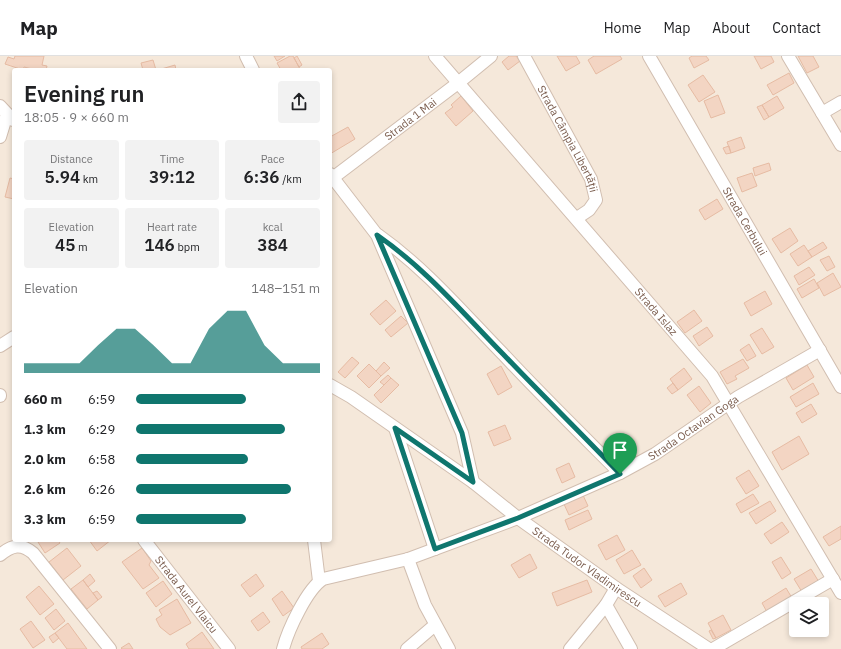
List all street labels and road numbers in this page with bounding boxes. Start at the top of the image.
street label: Strada Câmpia Libertății [534,83,601,194]
street label: Strada 1 Mai [382,95,439,143]
street label: Strada Cerbului [720,185,770,258]
street label: Strada Islaz [632,285,681,338]
street label: Strada Octavian Goga [646,392,741,463]
street label: Strada Tudor Vladimirescu [530,523,644,610]
street label: Strada Aurel Vlaicu [152,553,221,636]

